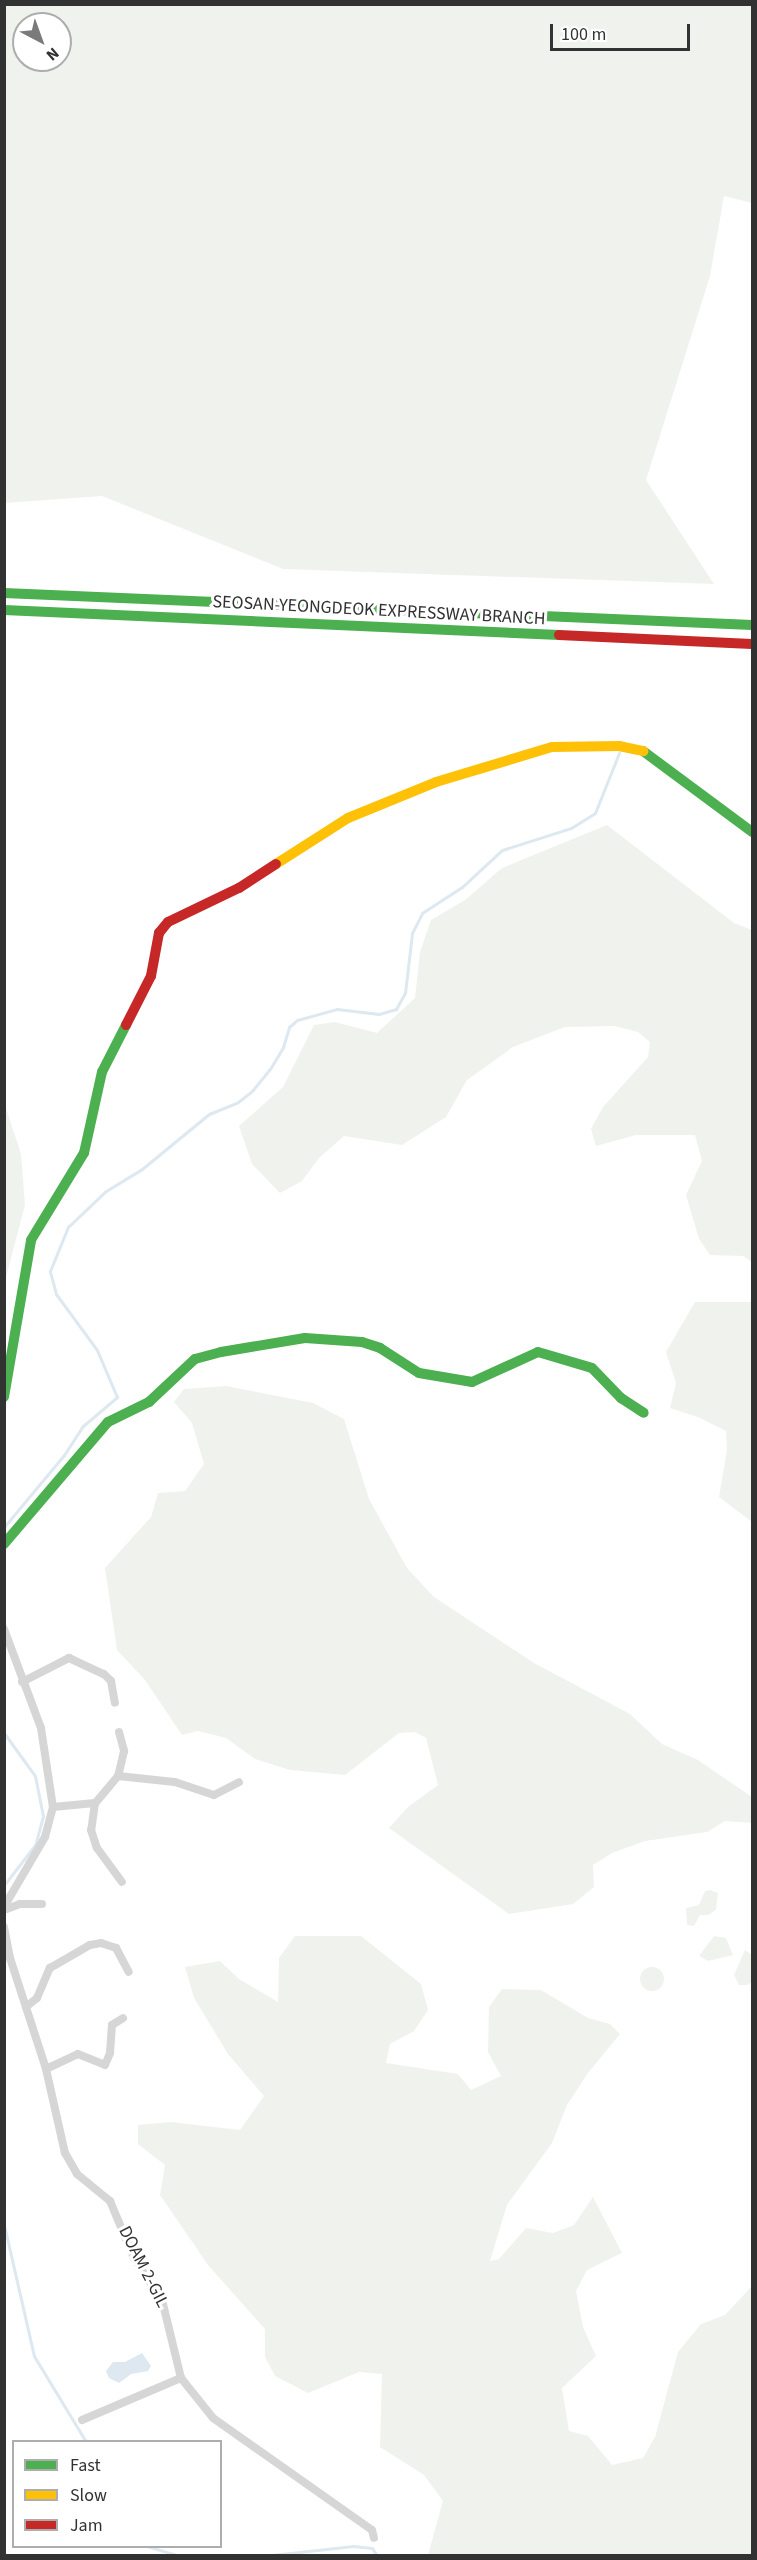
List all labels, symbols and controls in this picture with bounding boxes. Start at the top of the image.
north arrow [12,12,72,72]
scale bar [553,12,692,50]
text: 100 m [561,22,606,47]
text: N [41,42,64,66]
street label: SEOSAN-YEONGDEOK EXPRESSWAY BRANCH [212,591,546,631]
street label: DOAM 2-GIL [113,2223,173,2311]
legend [12,2440,222,2548]
text: Fast [70,2453,101,2478]
text: Slow [70,2483,107,2508]
text: Jam [70,2513,103,2538]

